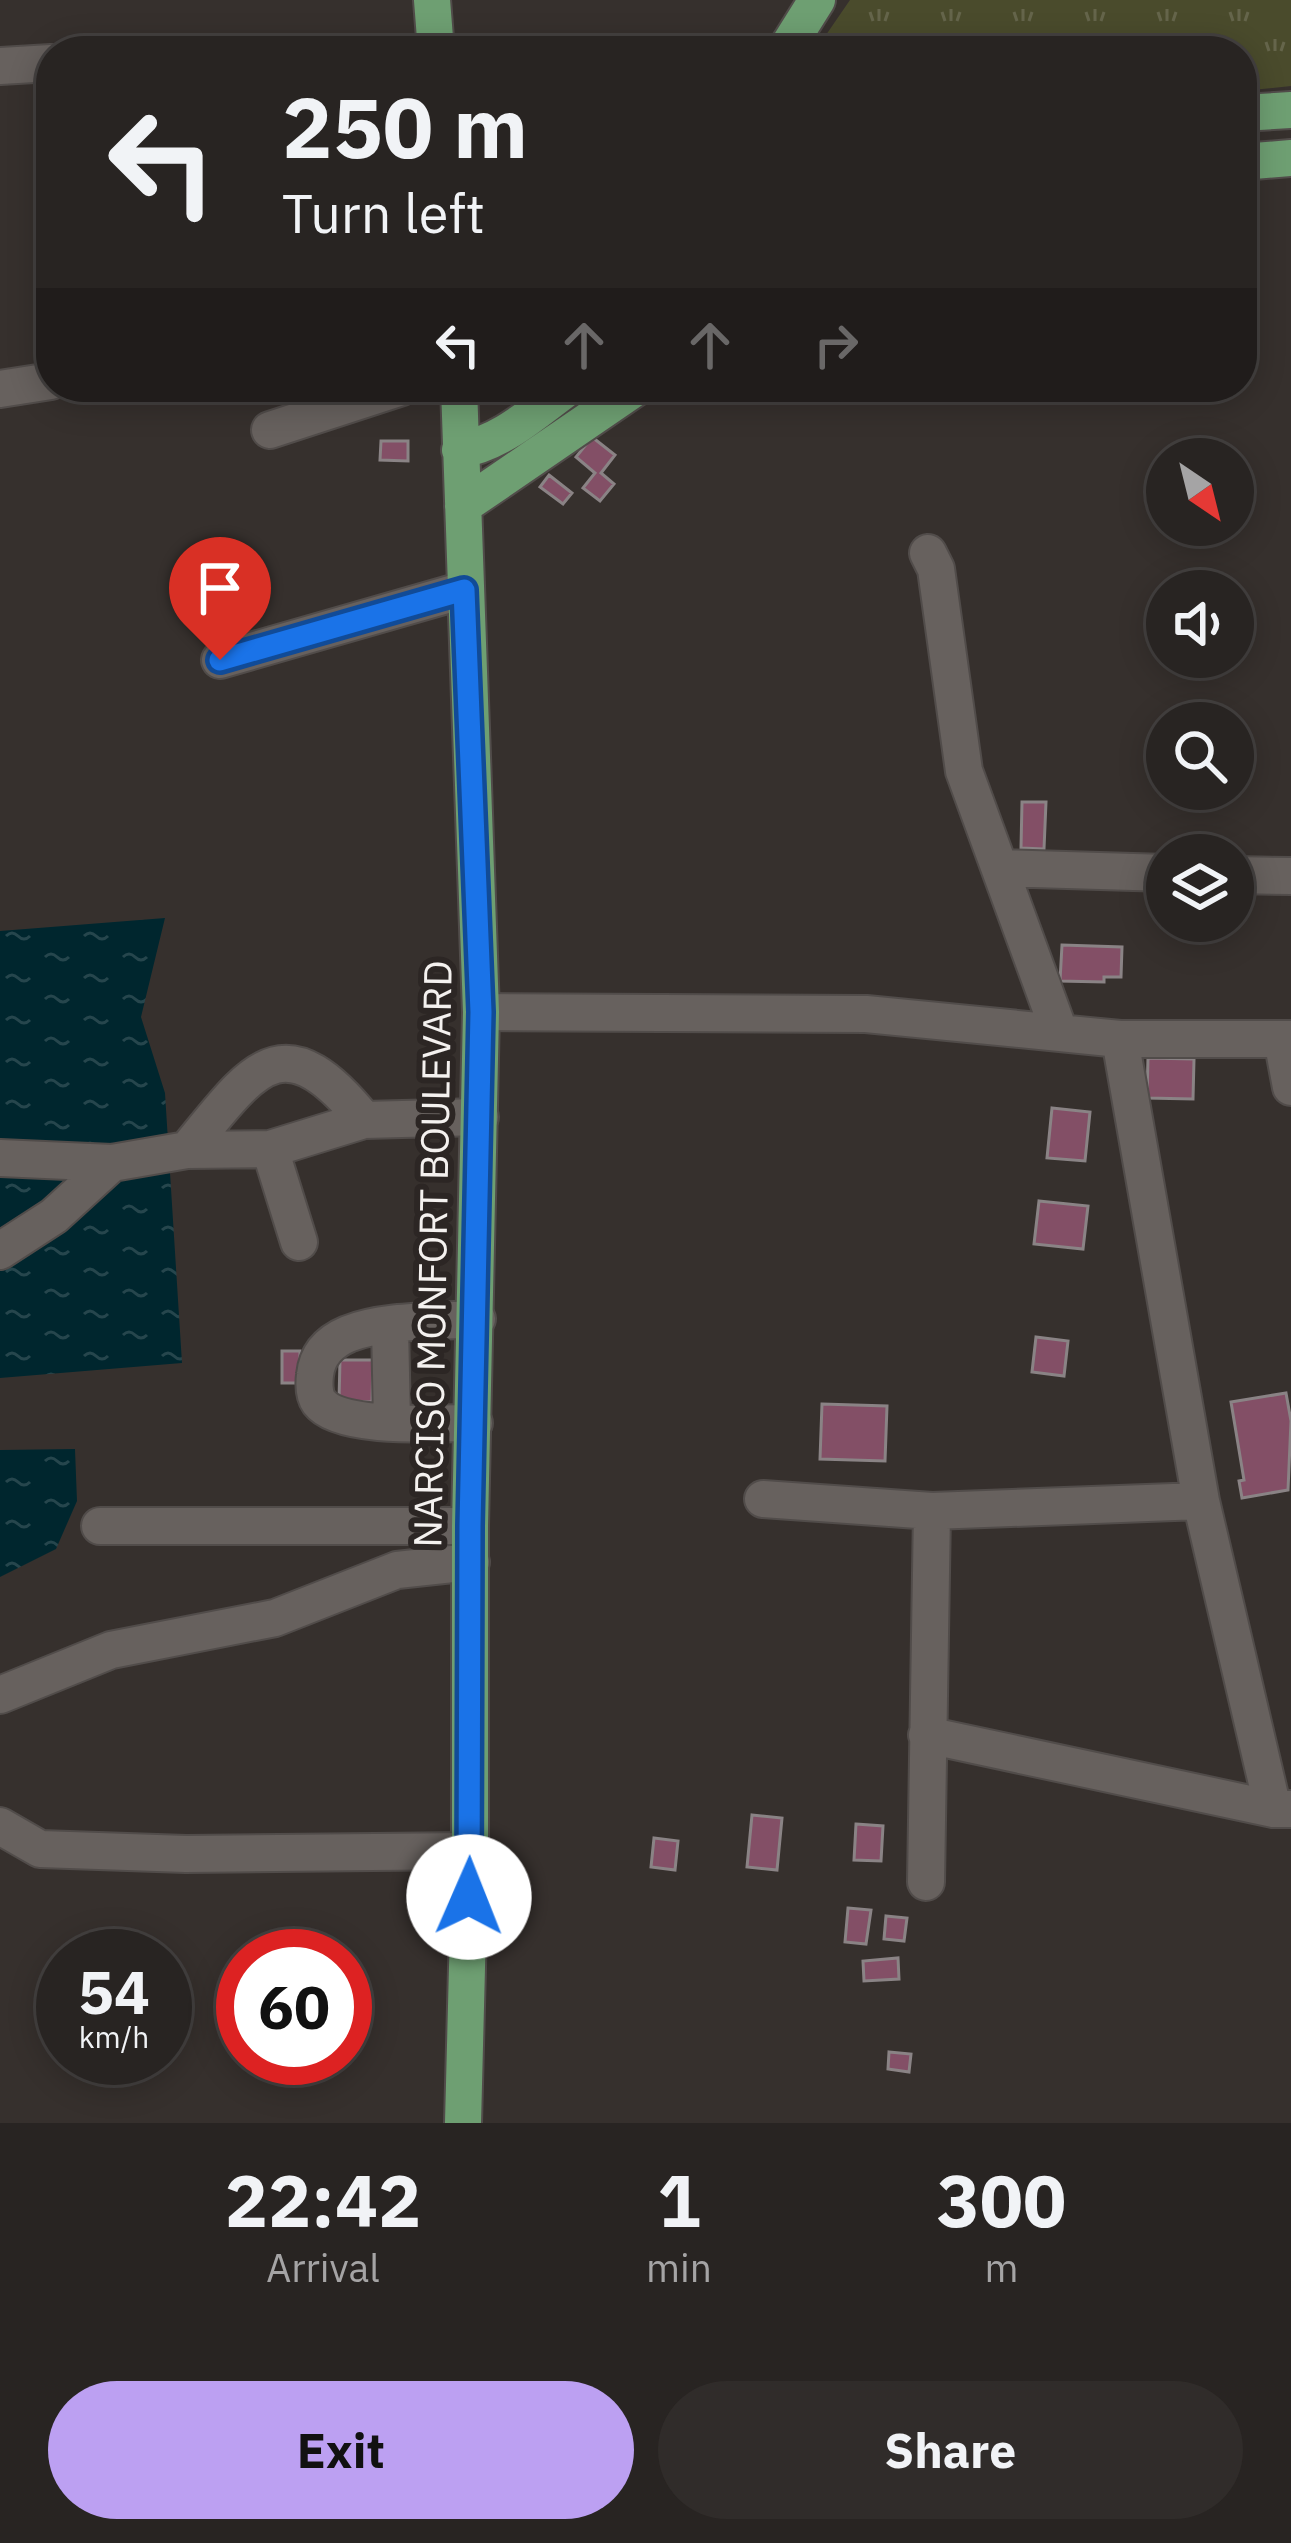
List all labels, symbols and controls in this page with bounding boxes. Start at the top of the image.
text: 250 m [282,72,528,181]
icon: left [84,84,240,240]
text: Turn left [282,178,485,248]
icon: left [425,312,491,378]
icon: ahead [551,312,617,378]
icon: ahead [677,312,743,378]
icon: right [803,312,869,378]
north arrow [1146,438,1254,546]
map controls [1146,438,1254,942]
pin [169,537,271,660]
icon: arrive [187,555,253,621]
button: sound [1146,570,1254,678]
button: search [1146,702,1254,810]
button: layers [1146,834,1254,942]
street label: NARCISO MONFORT BOULEVARD [401,960,463,1548]
position arrow [406,1834,532,1960]
speed limit sign: 60 [216,1929,372,2085]
text: 54 [78,1952,150,2031]
text: km/h [79,2017,149,2056]
text: 22:42 [225,2153,421,2247]
text: 1 [657,2153,701,2247]
text: 300 [937,2153,1066,2247]
text: Arrival [266,2242,380,2293]
text: min [646,2242,712,2293]
text: m [984,2242,1019,2293]
button: Exit [48,2381,634,2519]
button: Share [658,2381,1243,2519]

